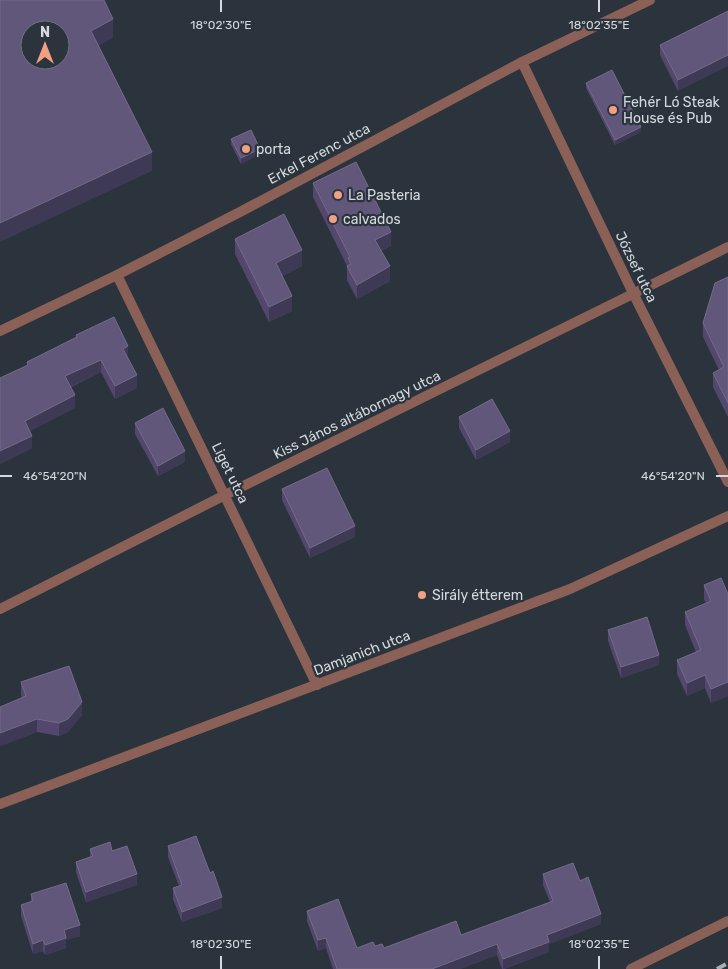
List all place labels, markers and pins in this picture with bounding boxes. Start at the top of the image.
place label: Fehér Ló Steak House és Pub [623,94,721,127]
marker: Fehér Ló Steak House és Pub [607,104,619,116]
place label: porta [256,141,291,158]
marker: porta [240,143,252,155]
place label: La Pasteria [348,187,421,204]
marker: La Pasteria [332,189,344,201]
place label: calvados [343,211,401,228]
marker: calvados [327,213,339,225]
place label: Sirály étterem [432,587,523,604]
marker: Sirály étterem [416,589,428,601]

